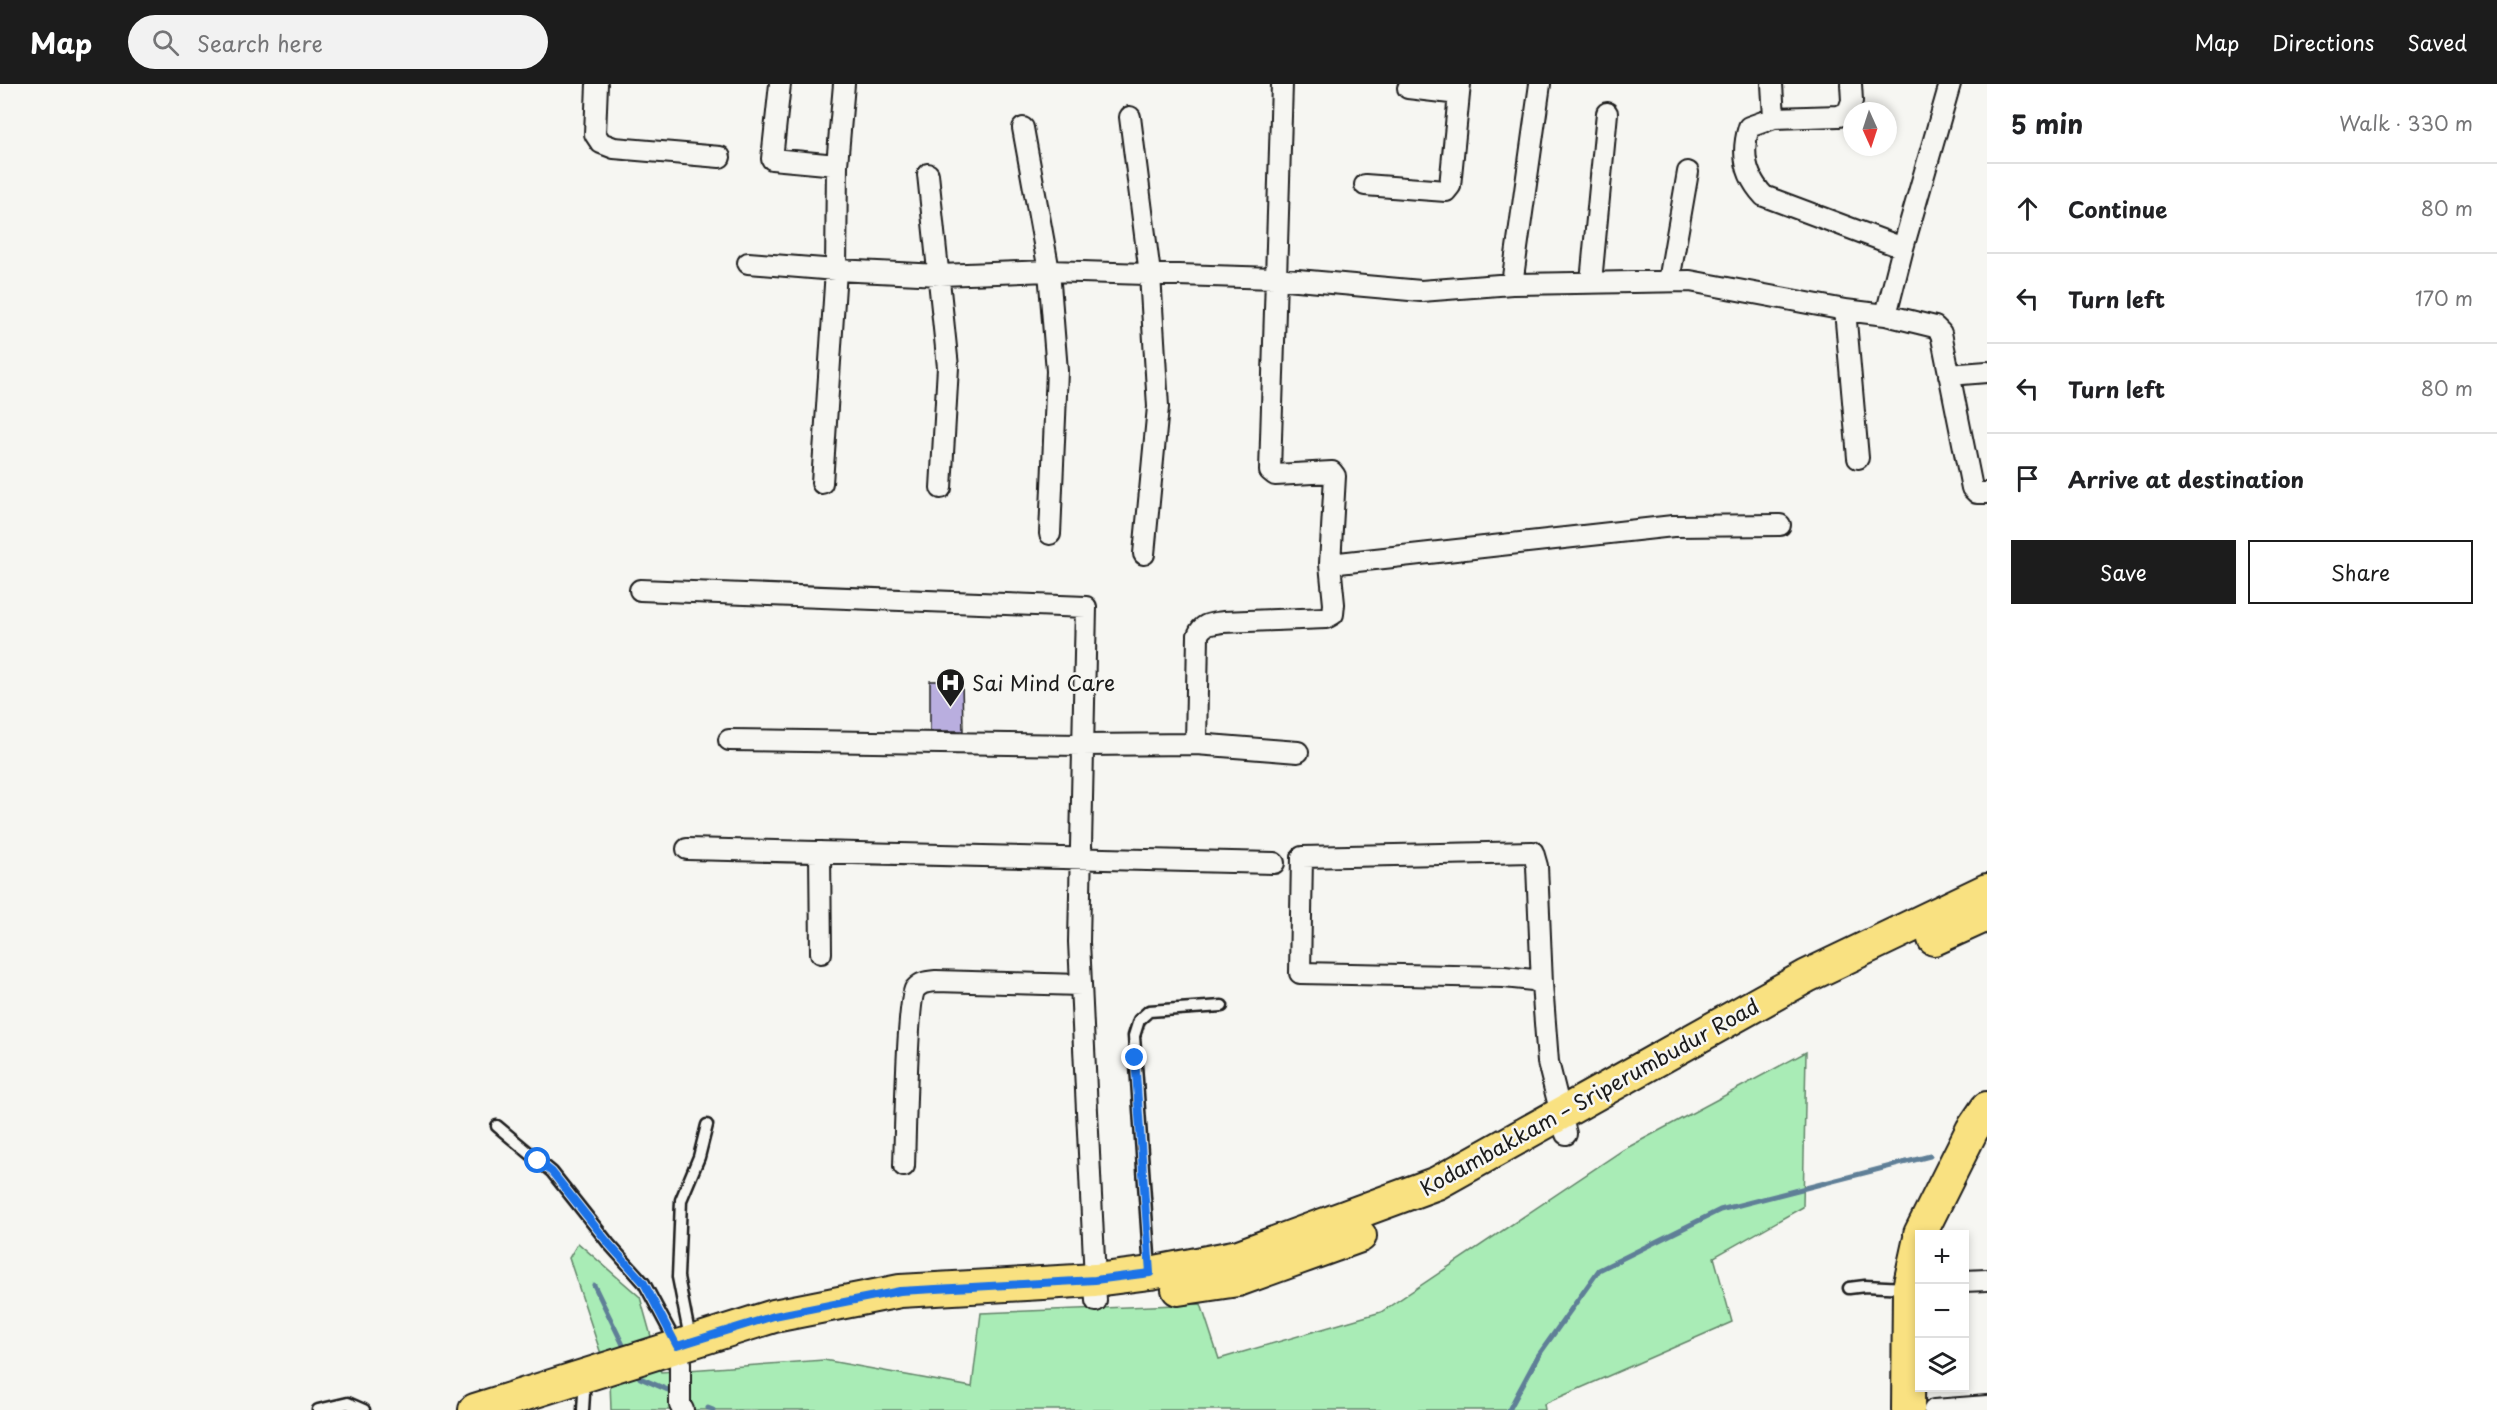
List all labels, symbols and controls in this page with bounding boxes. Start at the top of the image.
search box [128,15,548,69]
text: Map [30,21,92,64]
icon: search [149,26,182,59]
text: Search here [197,26,323,59]
text: Map [2194,26,2239,58]
text: Directions [2272,26,2374,58]
text: Saved [2407,26,2467,58]
north arrow [1843,102,1897,156]
text: 5 min [2011,104,2083,143]
text: Walk · 330 m [2339,108,2473,138]
icon: ahead [2011,192,2044,225]
text: Continue [2068,192,2167,225]
text: 80 m [2421,193,2473,223]
icon: left [2011,282,2044,315]
text: Turn left [2068,282,2165,315]
text: 170 m [2415,283,2473,313]
icon: left [2011,372,2044,405]
text: Turn left [2068,372,2165,405]
text: 80 m [2421,373,2473,403]
icon: arrive [2011,462,2044,495]
text: Arrive at destination [2068,462,2304,495]
button: Save [2011,540,2236,604]
button: Share [2248,540,2473,604]
hospital icon: Sai Mind Care [935,666,967,708]
place label: Sai Mind Care [972,666,1115,698]
street label: Kodambakkam – Sriperumbudur Road [1414,989,1764,1203]
route end [1121,1044,1147,1070]
route start [524,1147,550,1173]
map controls [1915,1230,1969,1392]
button: + [1915,1230,1969,1284]
button: − [1915,1284,1969,1338]
button: layers [1915,1338,1969,1392]

